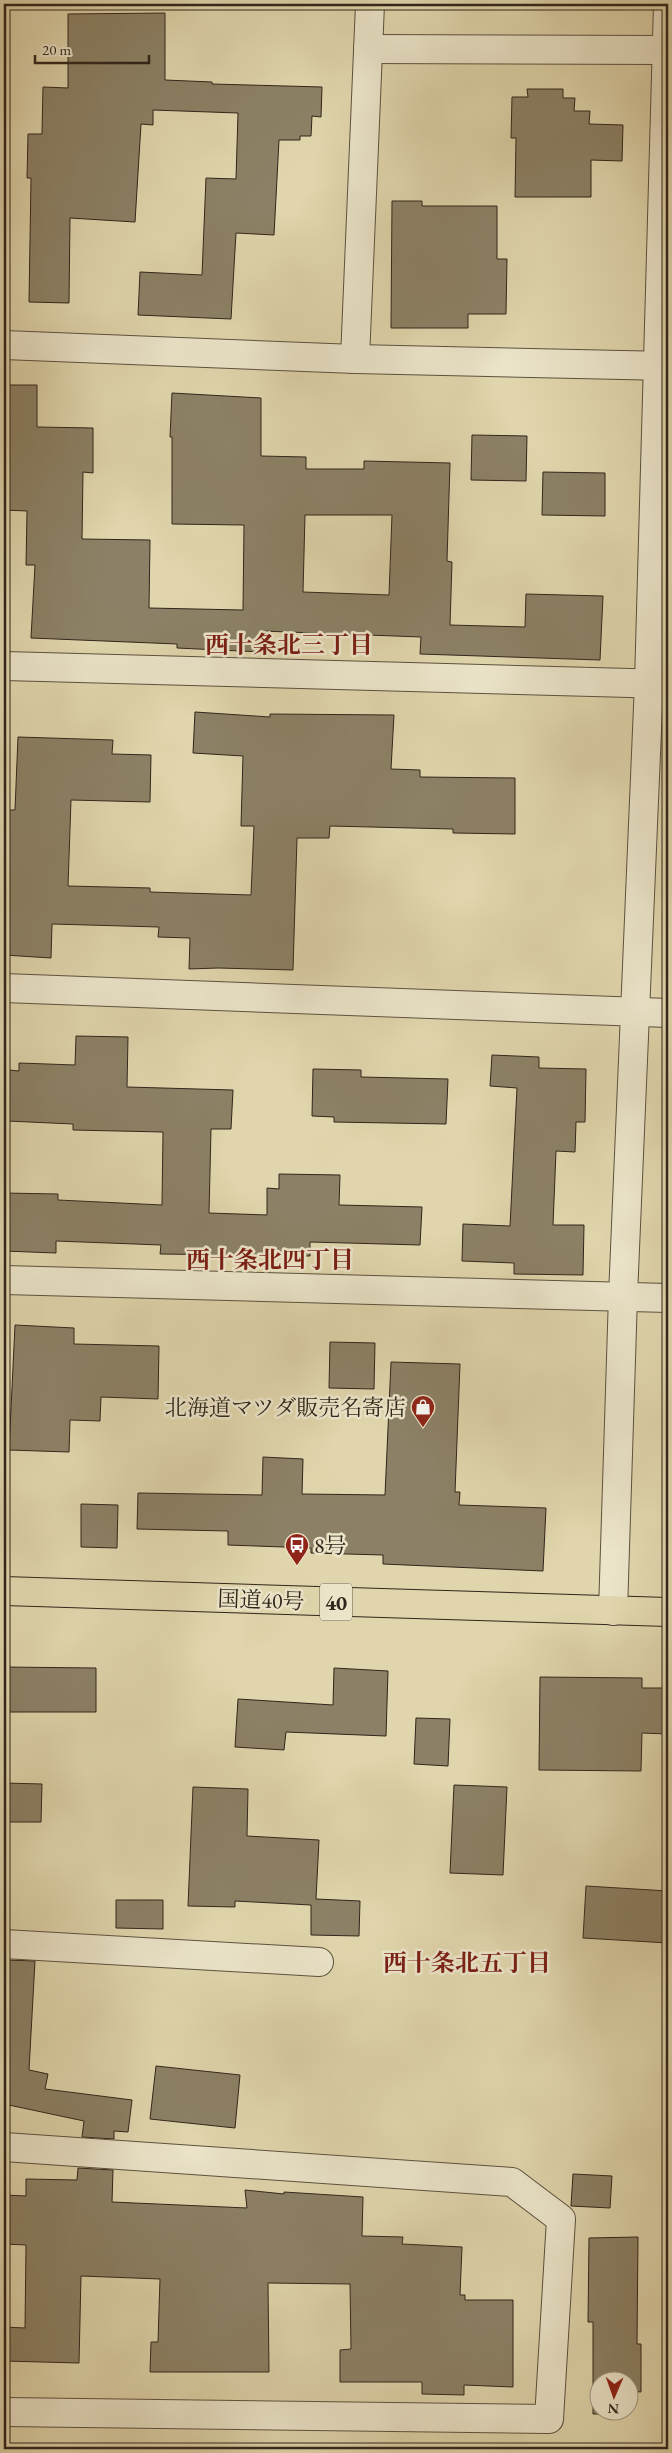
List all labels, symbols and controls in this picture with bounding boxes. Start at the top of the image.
scale bar [35,32,149,64]
text: 20 m [42,40,71,59]
district label: 西十条北三丁目 [205,629,373,660]
district label: 西十条北四丁目 [186,1244,354,1275]
place label: 北海道マツダ販売名寄店 [165,1393,406,1422]
shop icon: 北海道マツダ販売名寄店 [410,1394,436,1428]
place label: 8号 [314,1531,347,1560]
bus stop icon: 8号 [284,1532,310,1566]
street label: 国道40号 [217,1584,305,1616]
road number: 40 [320,1584,352,1620]
district label: 西十条北五丁目 [383,1947,551,1978]
north arrow [590,2370,640,2420]
text: N [607,2400,620,2418]

